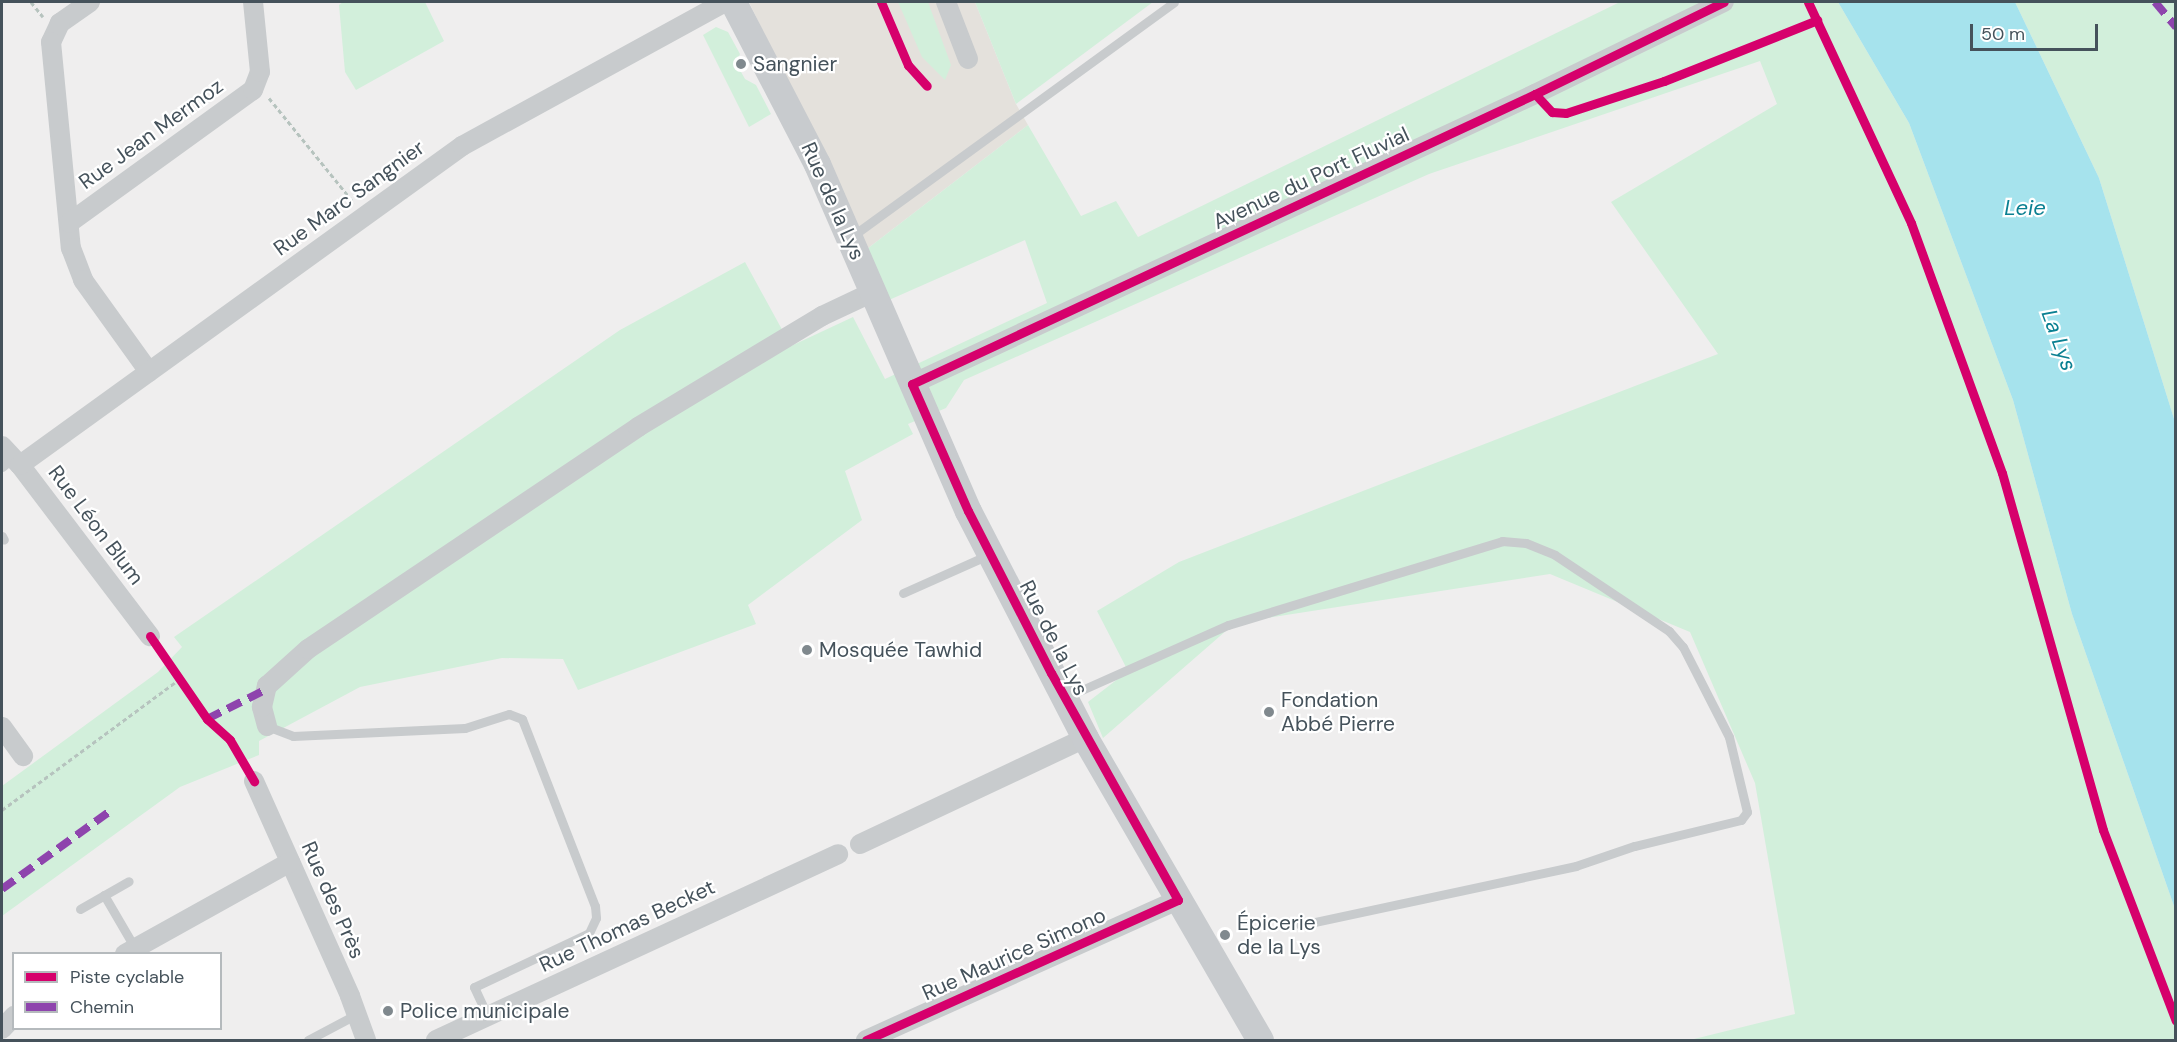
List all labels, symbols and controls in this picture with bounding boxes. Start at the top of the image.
scale bar [1973,12,2100,50]
text: 50 m [1981,22,2025,46]
place label: Sangnier [753,51,837,77]
marker: Sangnier [734,57,748,71]
street label: Rue Jean Mermoz [74,73,228,195]
street label: Avenue du Port Fluvial [1209,121,1413,235]
street label: Rue Marc Sangnier [269,135,429,261]
street label: Rue de la Lys [796,138,870,264]
water label: Leie [2004,195,2046,221]
water label: La Lys [2036,306,2082,374]
street label: Rue Léon Blum [43,460,149,590]
street label: Rue de la Lys [1014,576,1094,700]
place label: Mosquée Tawhid [819,637,982,663]
marker: Mosquée Tawhid [800,643,814,657]
place label: Fondation Abbé Pierre [1281,687,1395,737]
marker: Fondation Abbé Pierre [1262,705,1276,719]
street label: Rue des Près [296,838,370,962]
street label: Rue Thomas Becket [535,874,719,978]
street label: Rue Maurice Simono [918,902,1110,1006]
place label: Épicerie de la Lys [1237,910,1321,960]
marker: Épicerie de la Lys [1218,928,1232,942]
legend [12,952,222,1030]
text: Piste cyclable [70,965,184,989]
text: Chemin [70,995,134,1019]
place label: Police municipale [400,998,569,1024]
marker: Police municipale [381,1004,395,1018]

